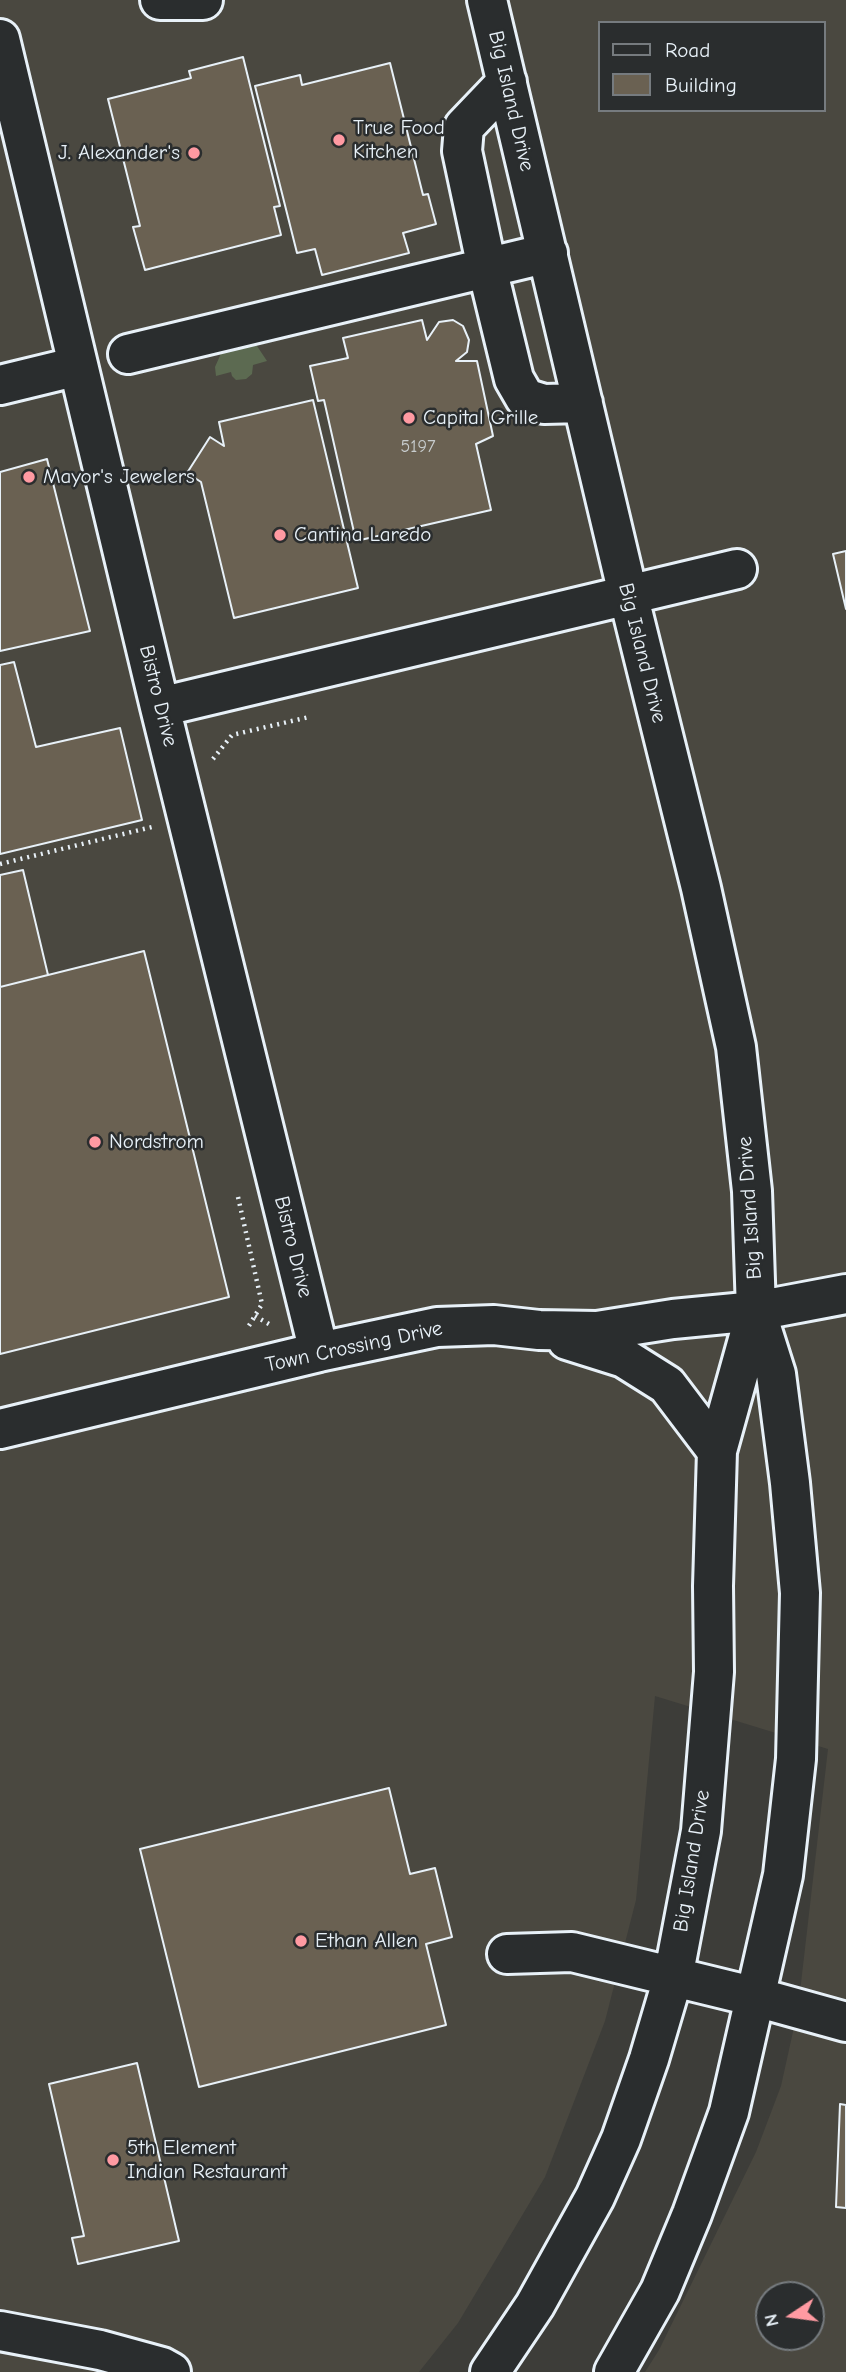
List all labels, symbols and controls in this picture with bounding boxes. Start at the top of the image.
legend [598,21,825,112]
street label: Big Island Drive [483,28,539,174]
text: Road [665,38,710,62]
text: Building [665,73,737,97]
place label: True Food Kitchen [353,115,445,165]
marker: True Food Kitchen [331,132,347,148]
place label: J. Alexander's [58,140,180,166]
marker: J. Alexander's [186,145,202,161]
place label: Capital Grille [423,405,538,431]
marker: Capital Grille [401,410,417,426]
house number: 5197 [401,436,435,458]
place label: Mayor's Jewelers [43,464,195,490]
marker: Mayor's Jewelers [21,469,37,485]
place label: Cantina Laredo [294,522,431,548]
marker: Cantina Laredo [272,527,288,543]
street label: Big Island Drive [612,580,672,726]
street label: Bistro Drive [133,643,183,749]
place label: Nordstrom [109,1129,204,1155]
marker: Nordstrom [87,1134,103,1150]
street label: Big Island Drive [732,1136,768,1280]
street label: Bistro Drive [268,1194,318,1300]
street label: Town Crossing Drive [263,1316,445,1378]
street label: Big Island Drive [668,1788,716,1934]
place label: Ethan Allen [315,1928,418,1954]
marker: Ethan Allen [293,1933,309,1949]
place label: 5th Element Indian Restaurant [127,2135,287,2185]
marker: 5th Element Indian Restaurant [105,2152,121,2168]
north arrow [755,2281,825,2351]
text: N [759,2312,784,2329]

